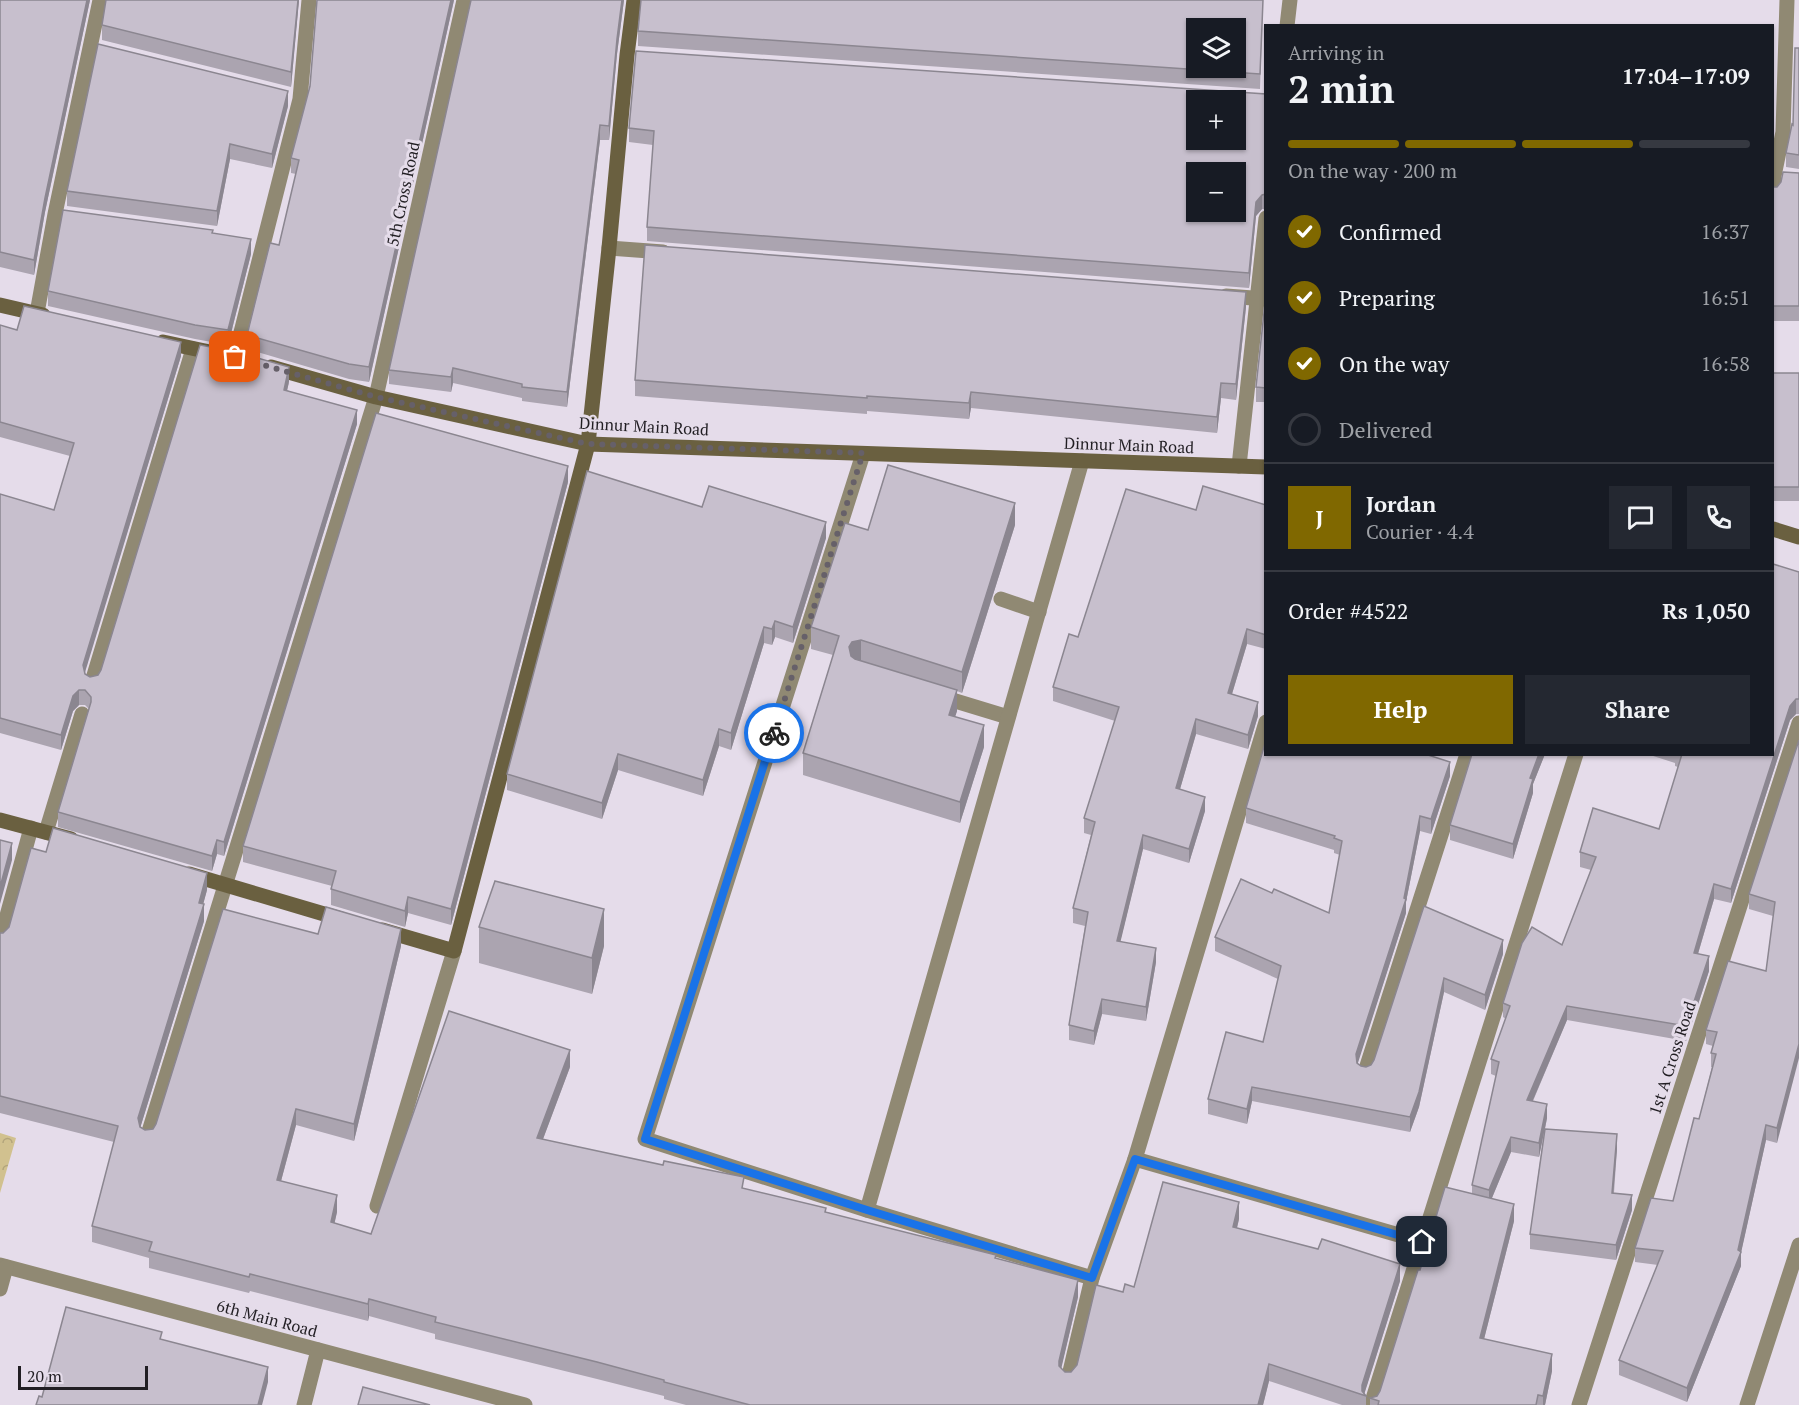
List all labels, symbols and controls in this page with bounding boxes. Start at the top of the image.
map controls [1186,18,1246,222]
button: layers [1186,18,1246,78]
text: Arriving in [1288,39,1384,66]
text: 17:04–17:09 [1622,61,1750,90]
text: 2 min [1288,62,1395,114]
button: + [1186,90,1246,150]
street label: 5th Cross Road [381,140,425,248]
text: On the way · 200 m [1288,157,1457,184]
button: − [1186,162,1246,222]
icon: check [1288,215,1321,248]
text: Confirmed [1339,217,1442,246]
text: 16:37 [1701,218,1750,245]
icon: check [1288,281,1321,314]
text: Preparing [1339,283,1435,312]
text: 16:51 [1701,284,1750,311]
pin [209,331,260,382]
icon: bag [218,340,251,373]
icon: check [1288,347,1321,380]
text: On the way [1339,349,1449,378]
text: 16:58 [1701,350,1750,377]
street label: Dinnur Main Road [578,412,710,440]
text: Delivered [1339,415,1432,444]
street label: Dinnur Main Road [1064,432,1195,458]
button: chat [1609,486,1672,549]
button: phone [1687,486,1750,549]
text: Jordan [1366,489,1436,518]
text: J [1315,503,1324,532]
text: Courier · 4.4 [1366,518,1474,545]
text: Order #4522 [1288,596,1408,625]
text: Rs 1,050 [1662,596,1750,625]
button: Help [1288,675,1513,744]
button: Share [1525,675,1750,744]
courier [744,703,804,763]
icon: bike [758,717,791,750]
street label: 1st A Cross Road [1643,998,1701,1118]
pin [1396,1216,1447,1267]
icon: home [1405,1225,1438,1258]
street label: 6th Main Road [214,1294,320,1342]
scale bar [18,1363,148,1390]
text: 20 m [27,1365,62,1387]

